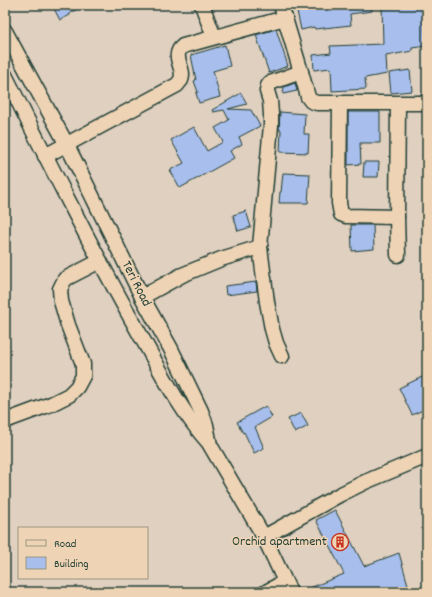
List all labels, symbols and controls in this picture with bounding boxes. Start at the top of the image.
street label: Teri Road [116,258,156,310]
legend [18,527,148,579]
place label: Orchid apartment [232,532,327,552]
building icon: Orchid apartment [330,532,350,552]
text: Road [54,536,76,553]
text: Building [54,556,89,573]

